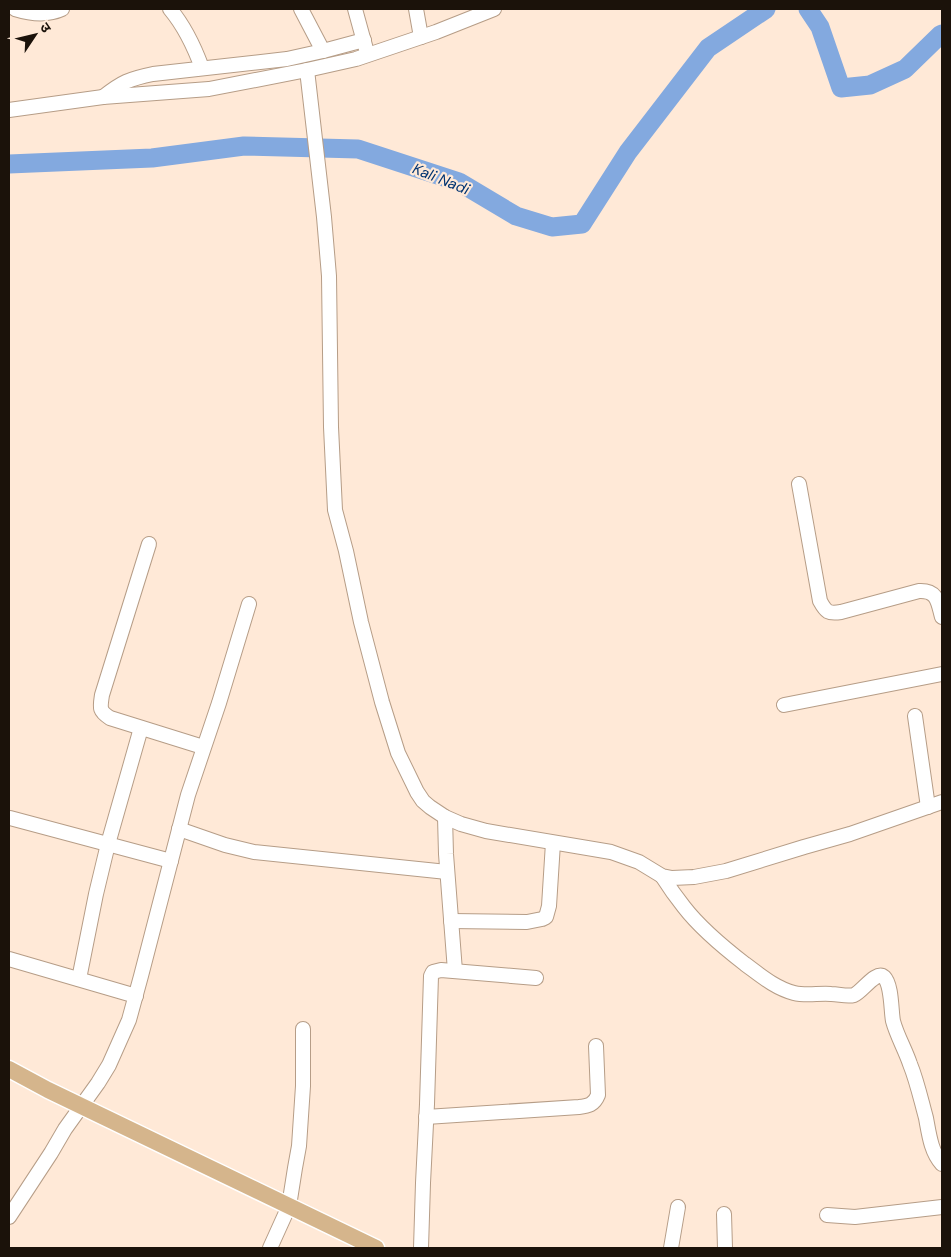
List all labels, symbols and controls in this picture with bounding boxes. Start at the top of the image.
north arrow [10,10,60,60]
text: उ [36,19,56,37]
water label: Kali Nadi [410,159,473,200]

